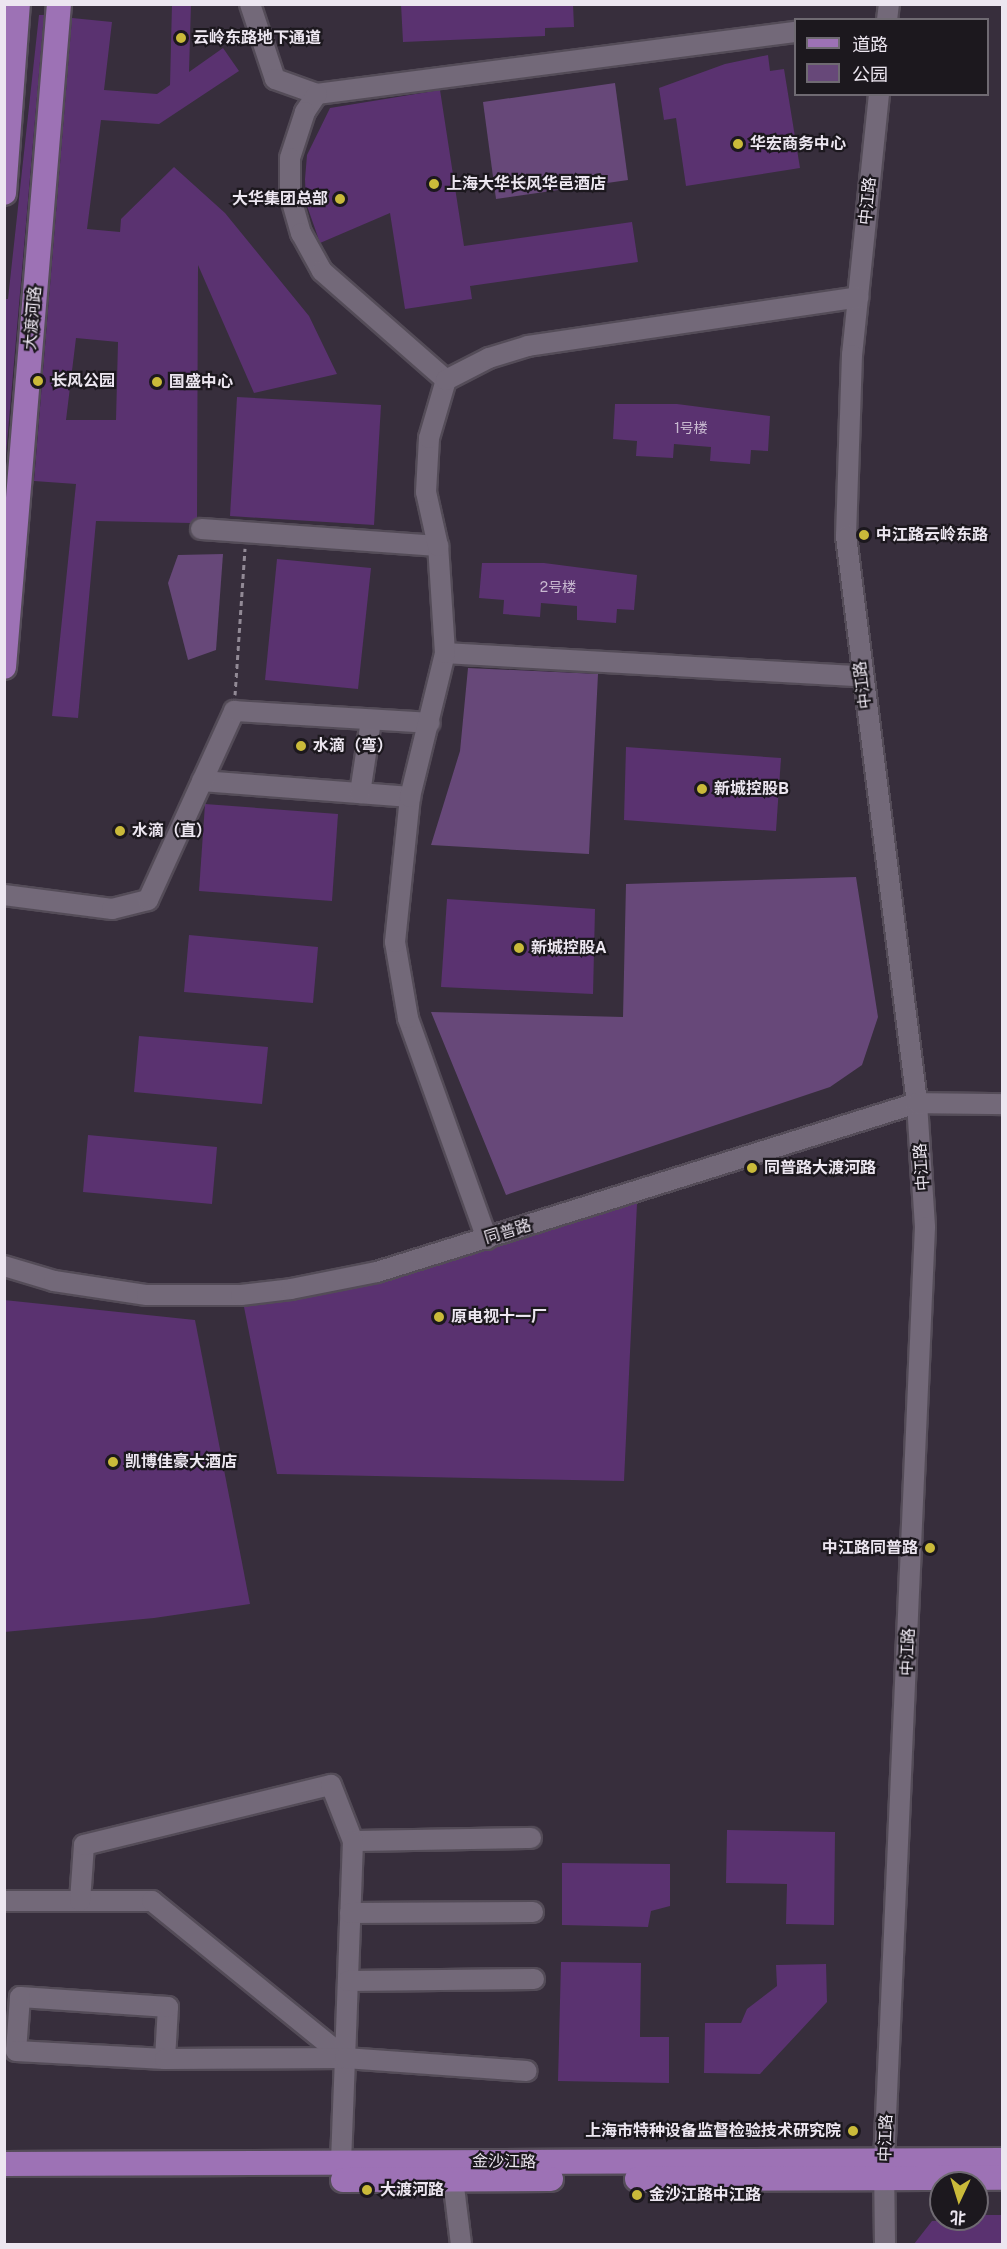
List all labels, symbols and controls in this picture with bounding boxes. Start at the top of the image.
legend [794,18,989,96]
place label: 云岭东路地下通道 [193,28,321,48]
marker: 云岭东路地下通道 [174,31,188,45]
text: 道路 [852,34,888,55]
text: 公园 [852,64,888,85]
place label: 华宏商务中心 [750,134,846,154]
marker: 华宏商务中心 [731,137,745,151]
place label: 上海大华长风华邑酒店 [446,174,606,194]
street label: 中江路 [856,176,880,226]
marker: 上海大华长风华邑酒店 [427,177,441,191]
place label: 大华集团总部 [232,189,328,209]
marker: 大华集团总部 [333,192,347,206]
street label: 大渡河路 [21,285,45,351]
place label: 长风公园 [51,371,115,391]
marker: 长风公园 [29,372,47,390]
place label: 国盛中心 [169,372,233,392]
marker: 国盛中心 [150,375,164,389]
house number: 1号楼 [674,420,708,436]
place label: 中江路云岭东路 [876,525,988,545]
marker: 中江路云岭东路 [857,528,871,542]
house number: 2号楼 [540,579,576,595]
street label: 中江路 [851,660,875,710]
place label: 水滴（弯） [313,736,393,756]
marker: 水滴（弯） [294,739,308,753]
place label: 新城控股B [714,779,789,799]
marker: 新城控股B [695,782,709,796]
place label: 水滴（直） [132,821,212,841]
marker: 水滴（直） [113,824,127,838]
place label: 新城控股A [531,938,607,958]
marker: 新城控股A [512,941,526,955]
street label: 中江路 [911,1142,933,1192]
place label: 同普路大渡河路 [764,1158,876,1178]
marker: 同普路大渡河路 [745,1161,759,1175]
street label: 同普路 [482,1216,534,1248]
place label: 原电视十一厂 [451,1307,547,1327]
marker: 原电视十一厂 [432,1310,446,1324]
place label: 凯博佳豪大酒店 [125,1452,237,1472]
marker: 凯博佳豪大酒店 [106,1455,120,1469]
place label: 中江路同普路 [822,1538,918,1558]
marker: 中江路同普路 [923,1541,937,1555]
street label: 中江路 [897,1628,919,1676]
street label: 中江路 [876,2114,896,2162]
place label: 上海市特种设备监督检验技术研究院 [585,2121,841,2141]
marker: 上海市特种设备监督检验技术研究院 [846,2124,860,2138]
street label: 金沙江路 [472,2152,536,2172]
north arrow [929,2171,989,2231]
place label: 大渡河路 [380,2180,444,2200]
marker: 大渡河路 [358,2181,376,2199]
place label: 金沙江路中江路 [649,2185,761,2205]
marker: 金沙江路中江路 [630,2188,644,2202]
text: 北 [949,2207,967,2227]

